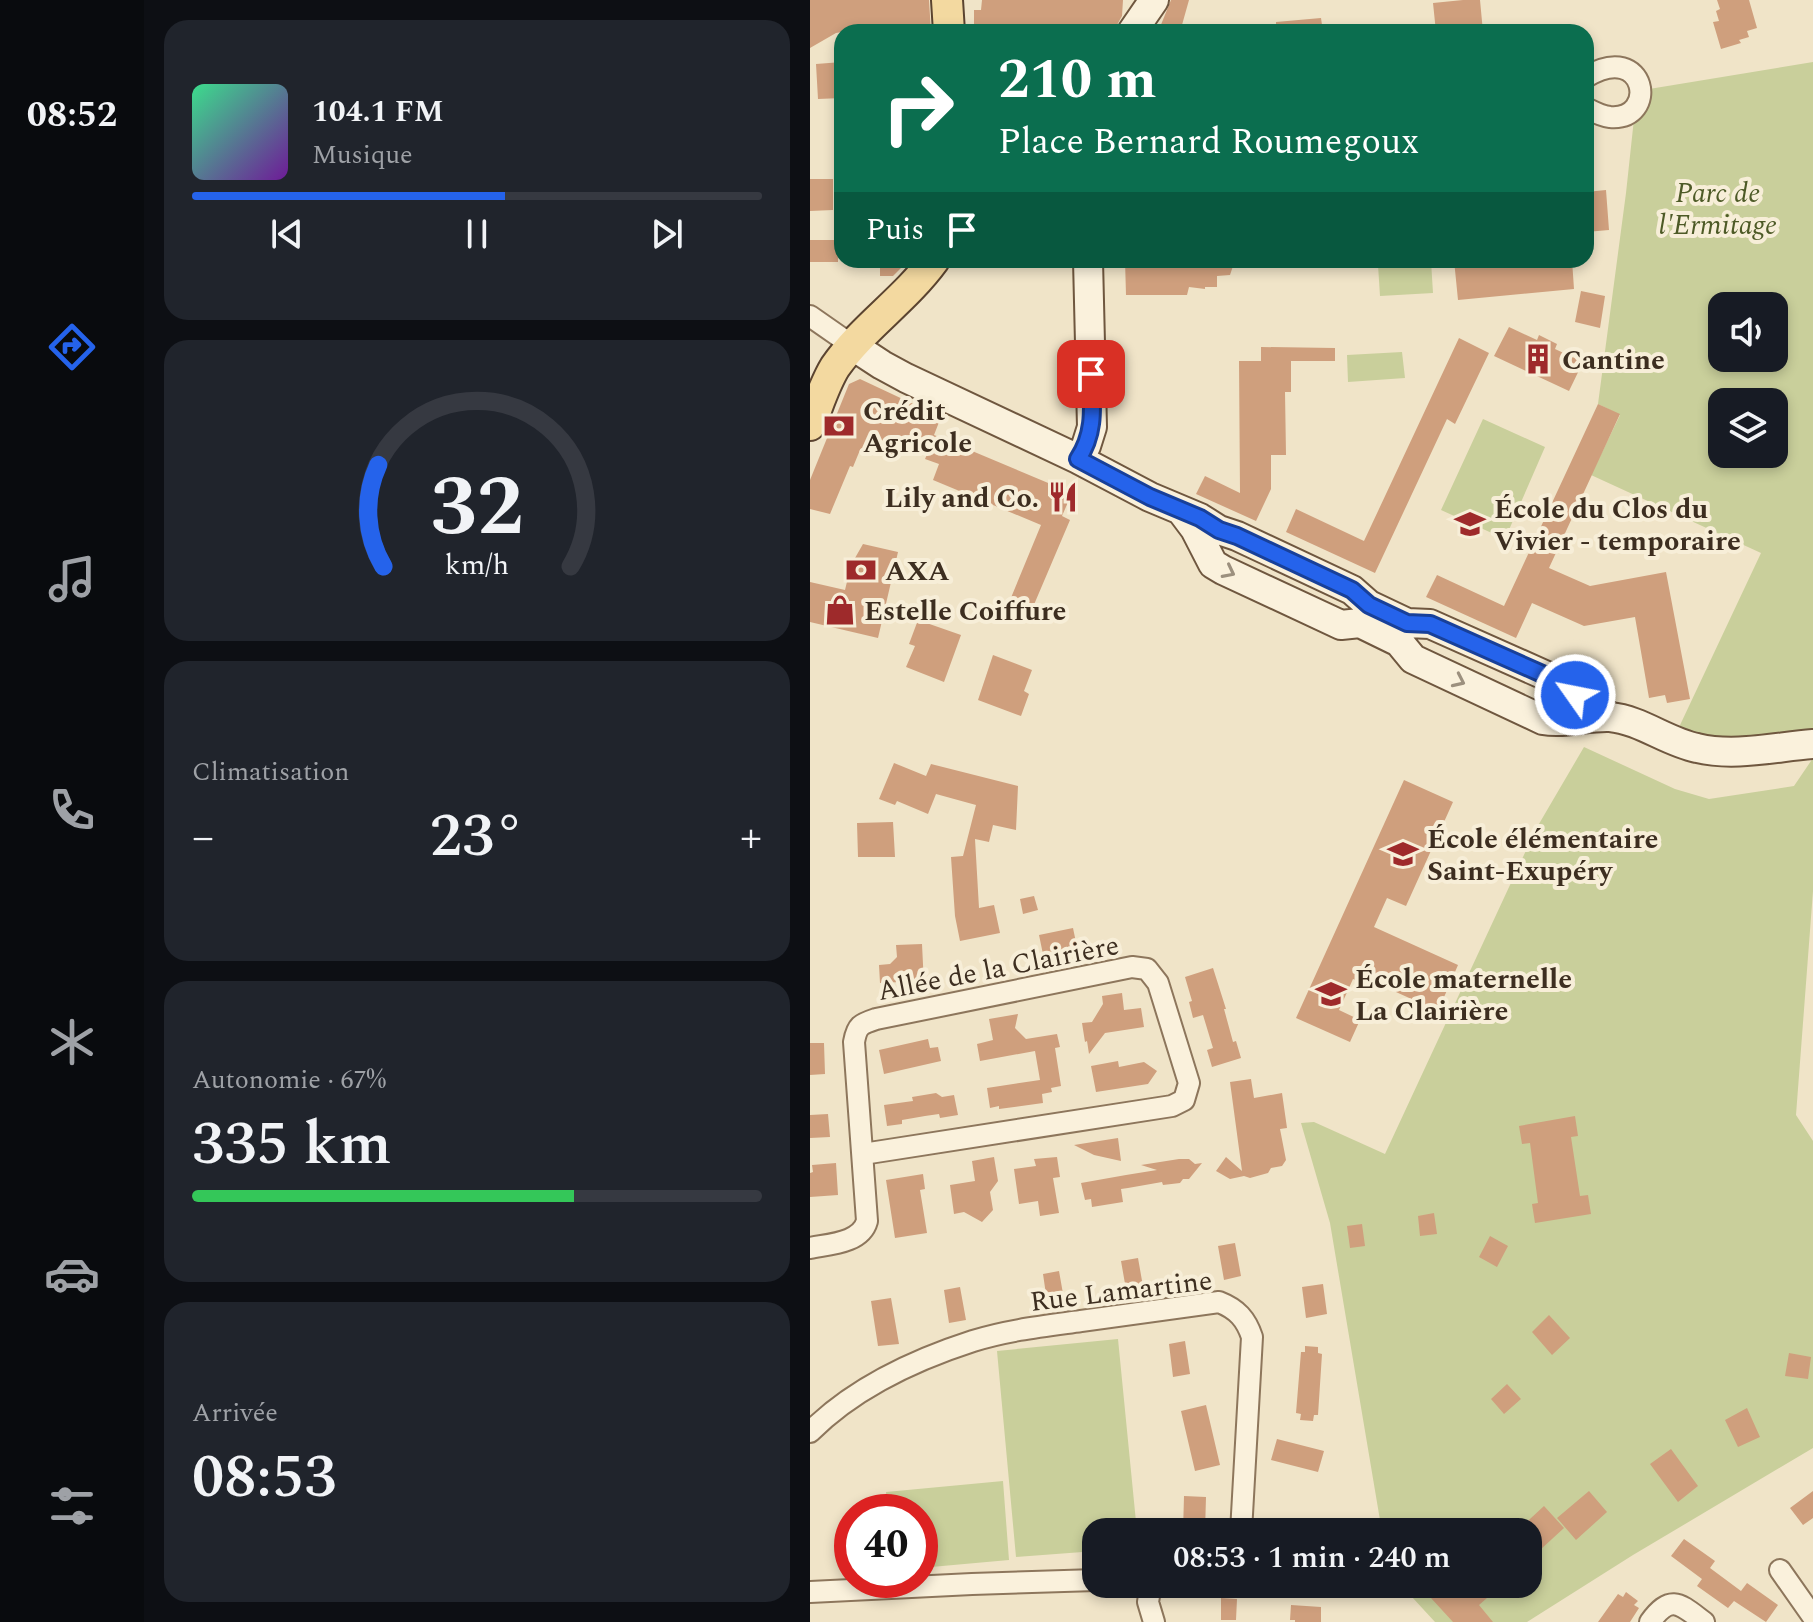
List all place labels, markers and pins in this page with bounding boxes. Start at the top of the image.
place label: Cantine [1562,339,1665,382]
pin [1057,340,1125,408]
building icon: Cantine [1521,342,1555,376]
place label: Crédit Agricole [863,390,972,465]
bank icon: Crédit Agricole [822,409,856,443]
place label: Lily and Co. [885,477,1039,520]
restaurant icon: Lily and Co. [1046,480,1080,514]
place label: École du Clos du Vivier - temporaire [1494,488,1741,563]
school or university icon: École du Clos du Vivier - temporaire [1453,507,1487,541]
place label: AXA [885,550,950,593]
bank icon: AXA [844,553,878,587]
place label: Estelle Coiffure [864,590,1066,633]
shop icon: Estelle Coiffure [823,593,857,627]
place label: École élémentaire Saint-Exupéry [1427,818,1658,893]
school or university icon: École élémentaire Saint-Exupéry [1386,837,1420,871]
place label: École maternelle La Clairière [1355,958,1572,1033]
school or university icon: École maternelle La Clairière [1314,977,1348,1011]

